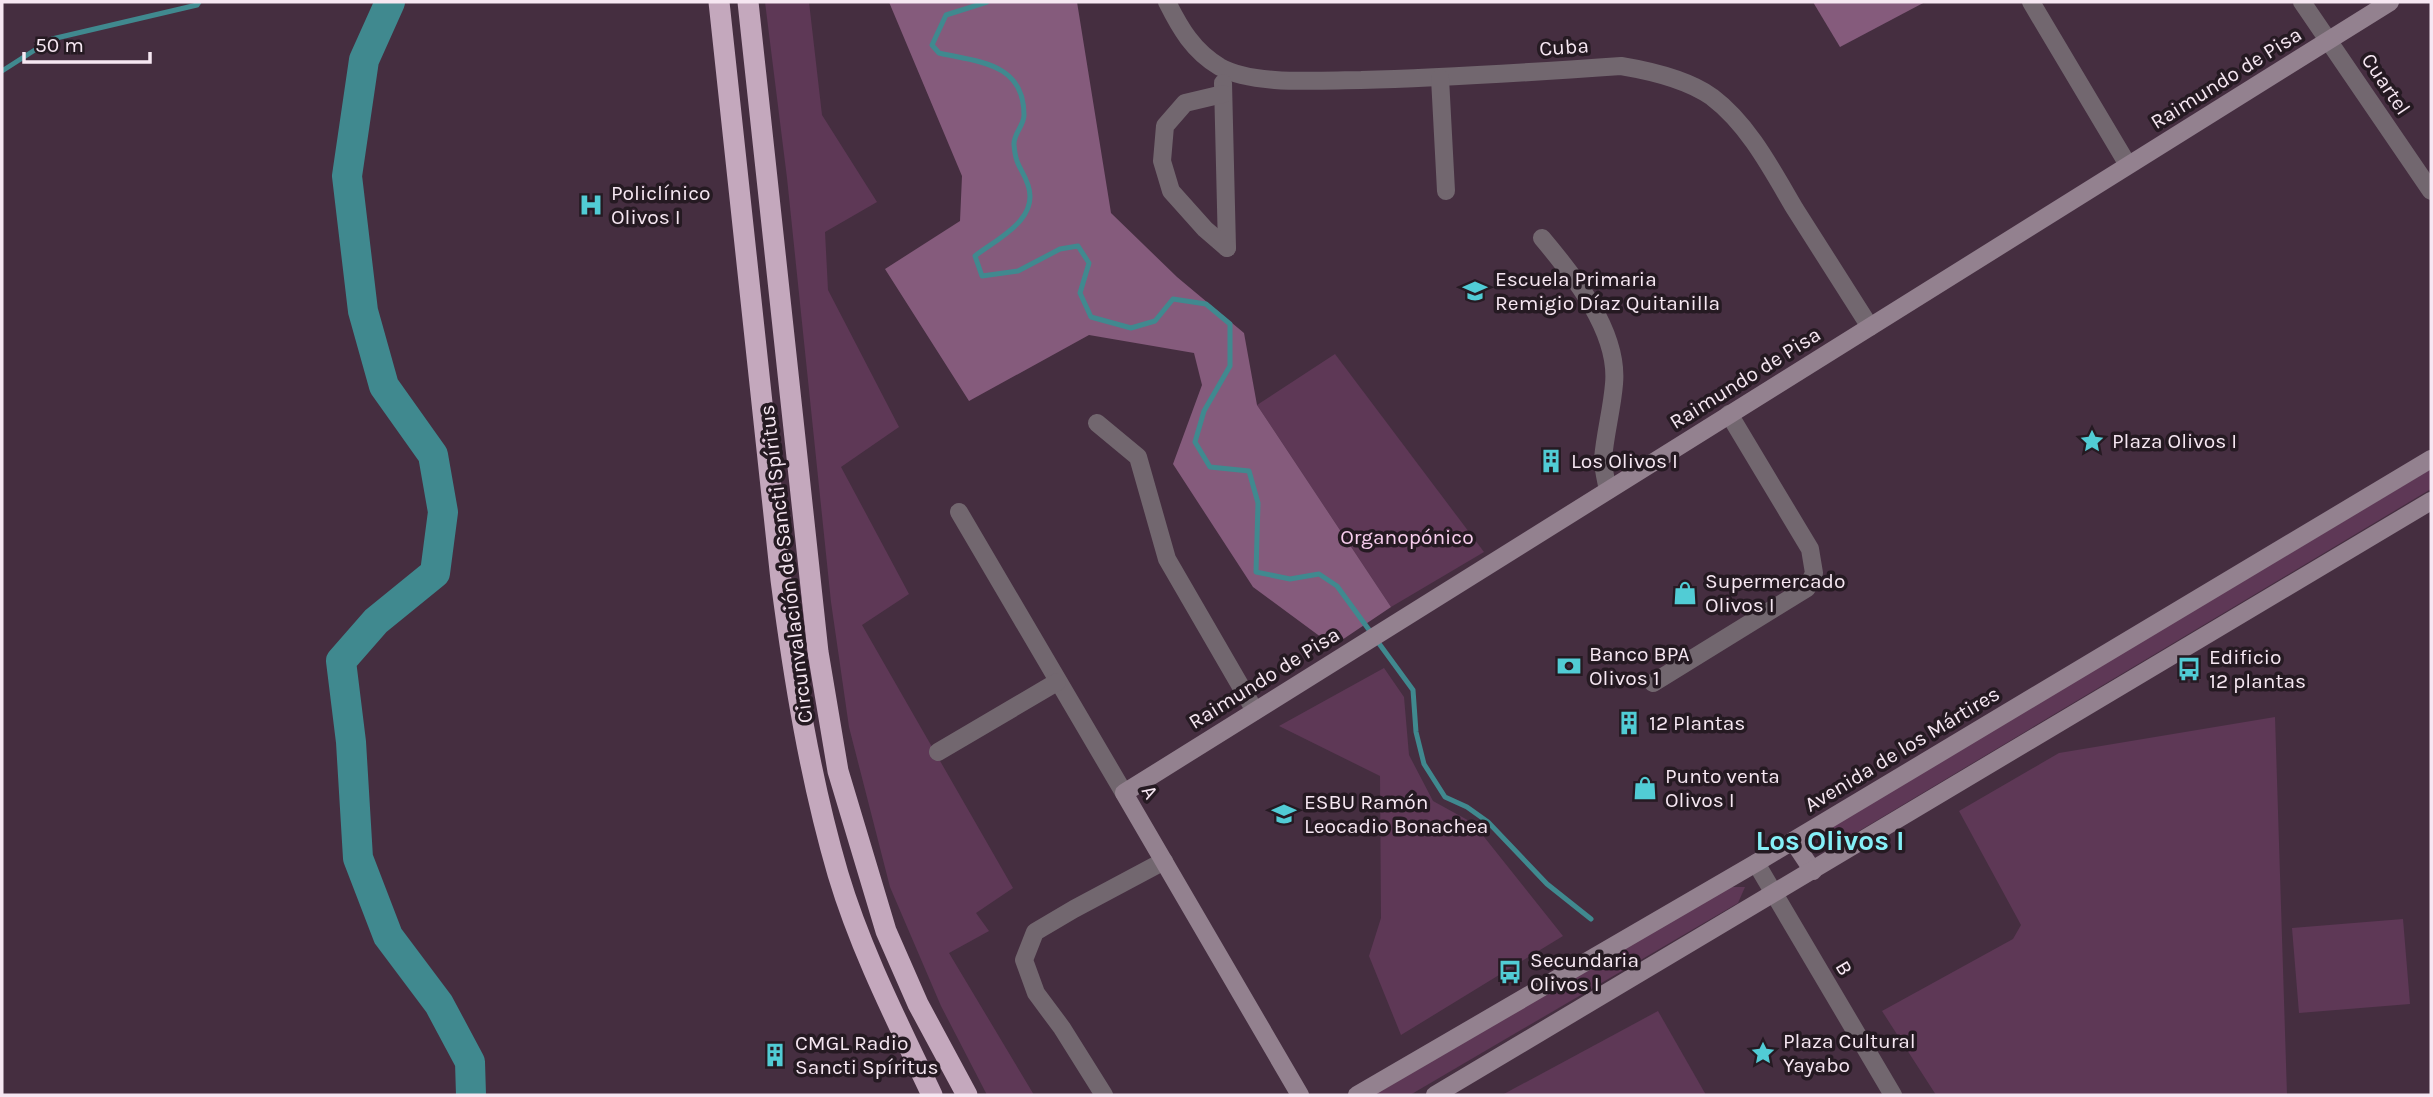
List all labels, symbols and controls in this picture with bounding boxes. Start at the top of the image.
scale bar [24,21,150,65]
street label: Raimundo de Pisa [2146,22,2306,134]
text: 50 m [35,33,84,57]
street label: Cuba [1538,33,1590,61]
street label: Cuartel [2357,49,2415,119]
place label: Policlínico Olivos I [611,181,710,229]
hospital icon: Policlínico Olivos I [577,191,605,219]
place label: Escuela Primaria Remigio Díaz Quitanilla [1495,267,1720,315]
school or university icon: Escuela Primaria Remigio Díaz Quitanilla [1461,277,1489,305]
street label: Raimundo de Pisa [1665,322,1825,434]
street label: Circunvalación de Sancti Spíritus [755,403,817,725]
place icon: Plaza Olivos I [2078,427,2106,455]
place label: Plaza Olivos I [2112,429,2237,453]
building icon: Los Olivos I [1537,447,1565,475]
place label: Los Olivos I [1571,449,1678,473]
park label: Organopónico [1340,525,1474,549]
place label: Supermercado Olivos I [1705,569,1845,617]
shop icon: Supermercado Olivos I [1671,579,1699,607]
street label: Raimundo de Pisa [1184,622,1344,734]
place label: Banco BPA Olivos 1 [1589,642,1690,690]
place label: Edificio 12 plantas [2209,645,2306,693]
bank icon: Banco BPA Olivos 1 [1555,652,1583,680]
bus stop icon: Edificio 12 plantas [2175,655,2203,683]
street label: Avenida de los Mártires [1800,681,2004,817]
building icon: 12 Plantas [1615,709,1643,737]
place label: 12 Plantas [1649,711,1745,735]
place label: Punto venta Olivos I [1665,764,1780,812]
shop icon: Punto venta Olivos I [1631,774,1659,802]
street label: A [1137,781,1163,803]
place label: ESBU Ramón Leocadio Bonachea [1304,790,1488,838]
school or university icon: ESBU Ramón Leocadio Bonachea [1270,800,1298,828]
district label: Los Olivos I [1755,824,1905,857]
place label: Secundaria Olivos I [1530,948,1639,996]
street label: B [1830,956,1858,980]
bus stop icon: Secundaria Olivos I [1496,958,1524,986]
place label: Plaza Cultural Yayabo [1783,1029,1916,1077]
place label: CMGL Radio Sancti Spíritus [795,1031,939,1079]
place icon: Plaza Cultural Yayabo [1749,1039,1777,1067]
building icon: CMGL Radio Sancti Spíritus [761,1041,789,1069]

